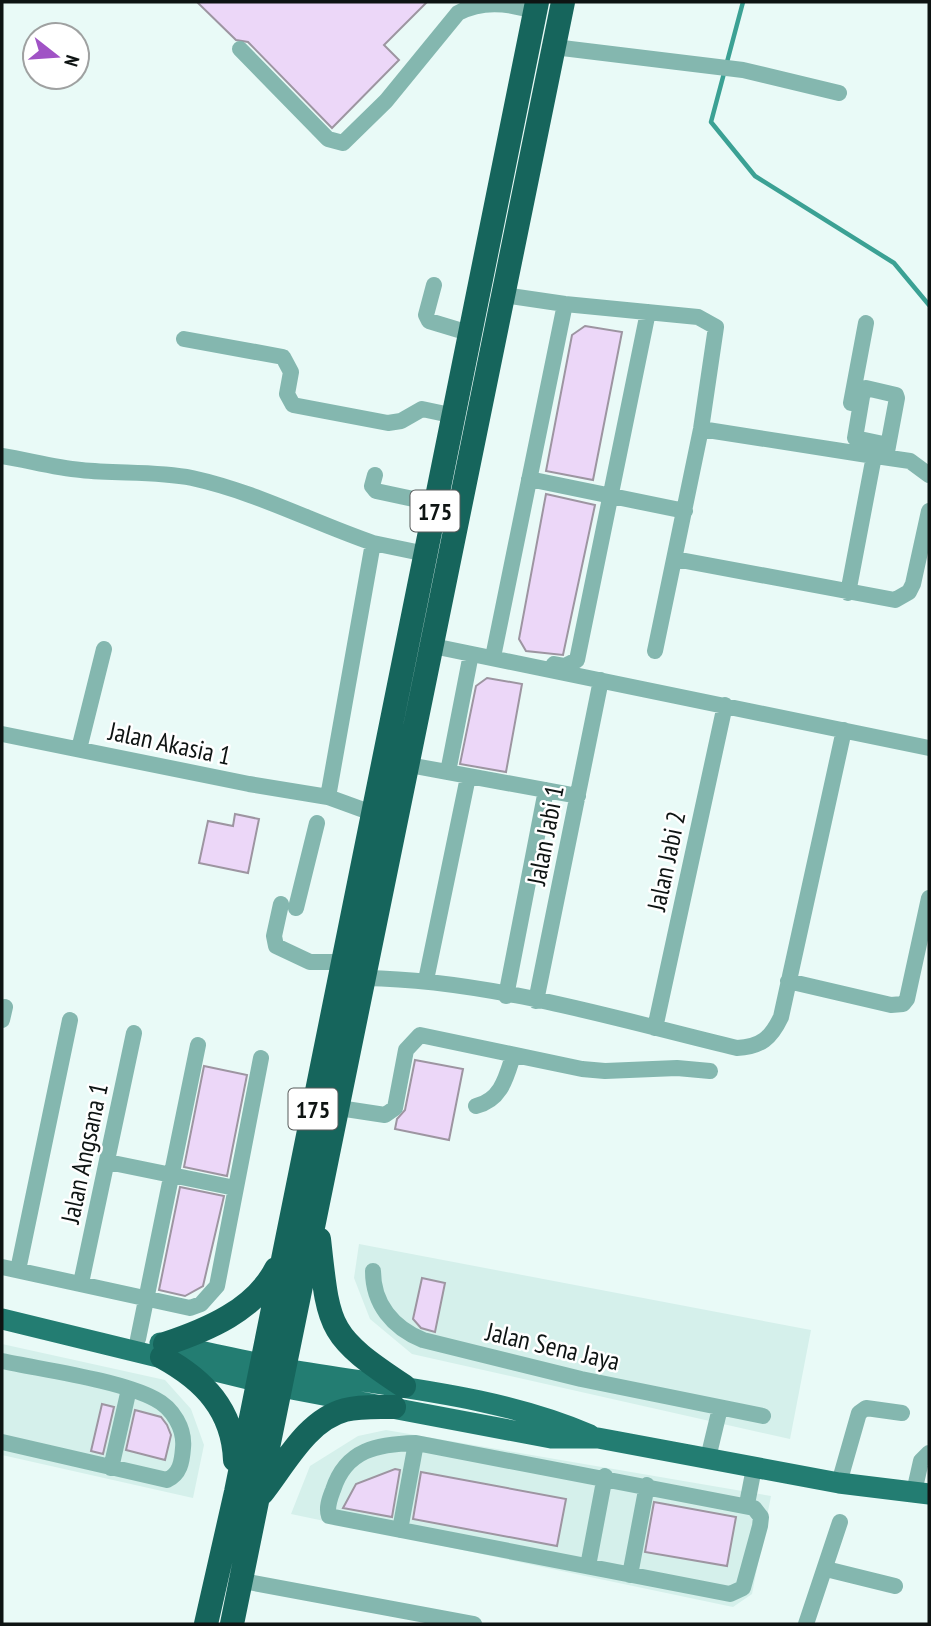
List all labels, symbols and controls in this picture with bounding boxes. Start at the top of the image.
north arrow [21,21,91,91]
text: N [59,53,85,69]
road number: 175 [410,490,460,532]
street label: Jalan Akasia 1 [105,714,234,772]
street label: Jalan Jabi 1 [519,782,571,889]
street label: Jalan Jabi 2 [639,808,693,915]
street label: Jalan Angsana 1 [53,1080,115,1227]
road number: 175 [288,1088,338,1129]
street label: Jalan Sena Jaya [482,1314,623,1377]

